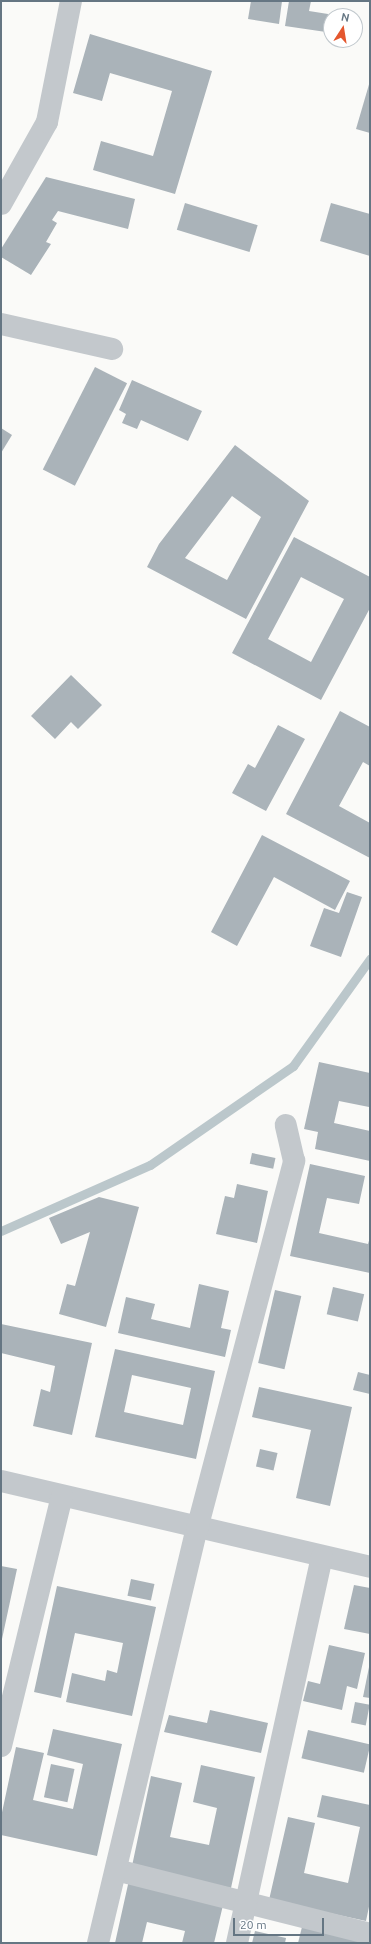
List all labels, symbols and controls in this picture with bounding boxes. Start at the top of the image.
north arrow [323,8,363,48]
text: N [340,11,351,24]
scale bar [235,1910,326,1936]
text: 20 m [240,1918,267,1931]

